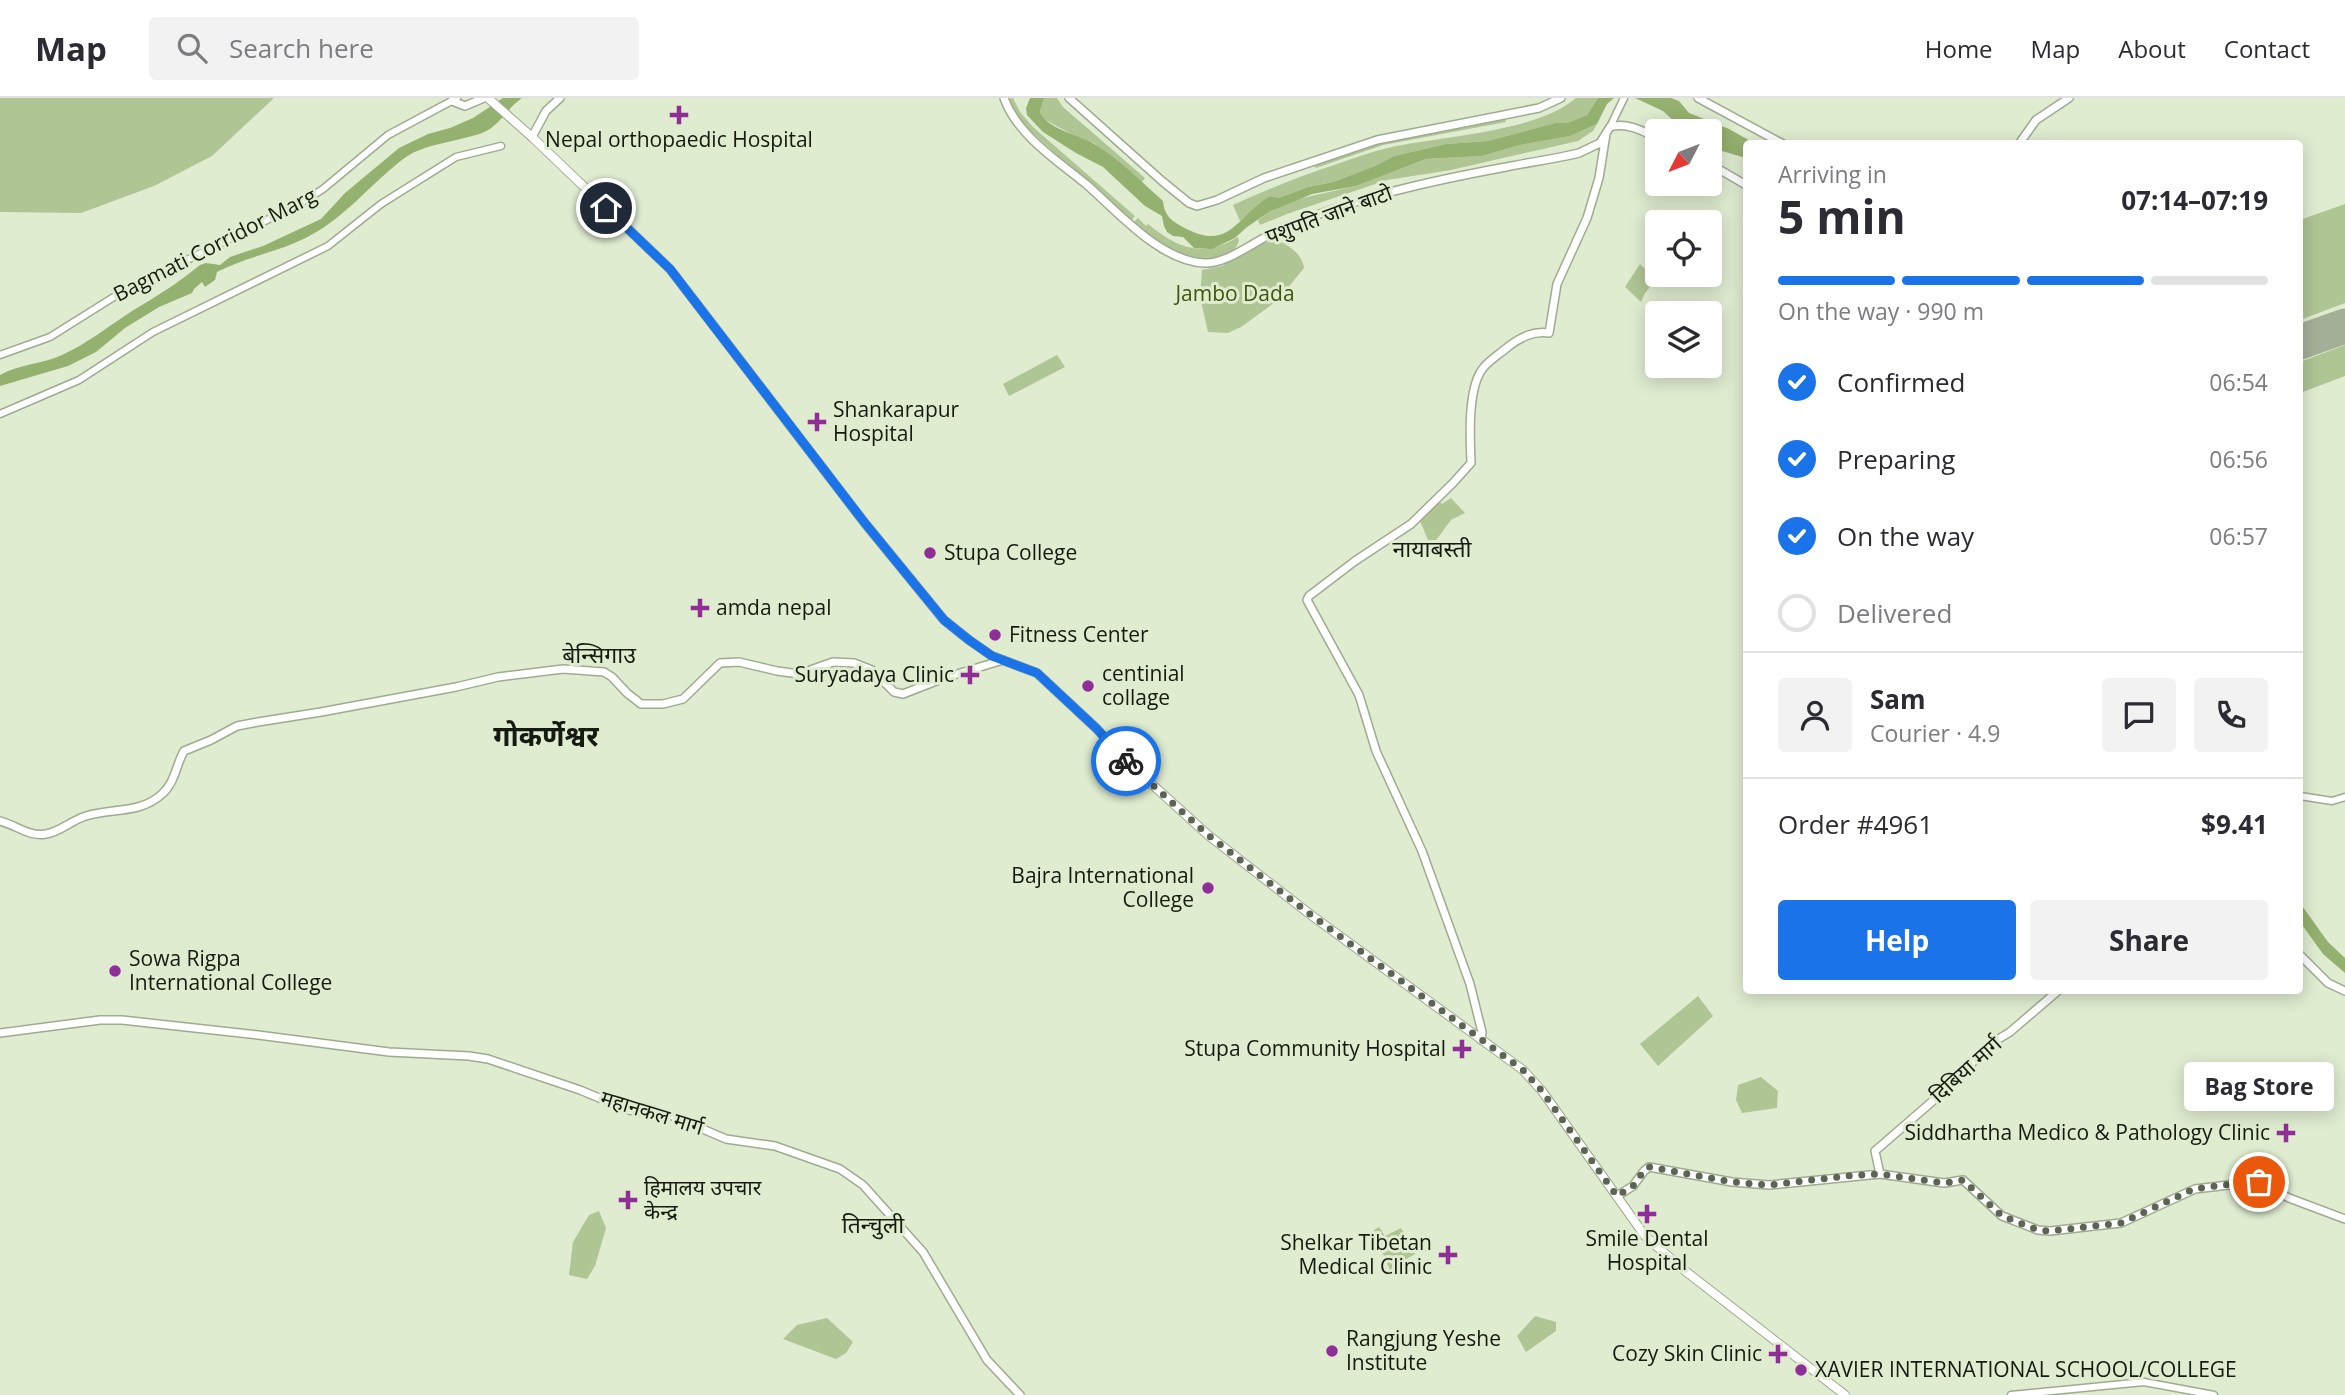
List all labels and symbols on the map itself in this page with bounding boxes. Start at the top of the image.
marker: Nepal orthopaedic Hospital [669,105,689,125]
north arrow [1645,119,1722,196]
place label: Nepal orthopaedic Hospital [545,125,813,153]
pin [576,178,636,238]
street label: पशुपति जाने बाटो [1262,178,1396,250]
street label: Bagmati Corridor Marg [108,181,321,308]
park label: Jambo Dada [1173,279,1295,307]
place label: Shankarapur Hospital [833,395,960,447]
marker: Shankarapur Hospital [807,412,827,432]
district label: नायाबस्ती [1392,532,1473,564]
place label: Stupa College [944,538,1077,566]
marker: Stupa College [922,545,938,561]
place label: amda nepal [716,593,832,621]
marker: amda nepal [690,598,710,618]
place label: Fitness Center [1009,620,1149,648]
marker: Fitness Center [987,627,1003,643]
district label: बेन्सिगाउ [562,638,636,670]
place label: centinial collage [1102,659,1185,711]
place label: Suryadaya Clinic [795,660,954,688]
marker: Suryadaya Clinic [960,665,980,685]
marker: centinial collage [1080,678,1096,694]
district label: गोकर्णेश्वर [493,716,599,754]
courier [1091,726,1161,796]
place label: Bajra International College [1011,861,1194,913]
marker: Bajra International College [1200,880,1216,896]
place label: Sowa Rigpa International College [129,944,332,996]
marker: Sowa Rigpa International College [107,963,123,979]
street label: दिबिया मार्ग [1924,1029,2008,1109]
place label: Stupa Community Hospital [1184,1034,1446,1062]
marker: Stupa Community Hospital [1452,1039,1472,1059]
callout: Bag Store [2184,1063,2334,1112]
street label: महानकल मार्ग [597,1083,708,1141]
place label: Siddhartha Medico & Pathology Clinic [1904,1118,2270,1146]
marker: Siddhartha Medico & Pathology Clinic [2276,1123,2296,1143]
pin [2229,1152,2289,1212]
place label: हिमालय उपचार केन्द्र [644,1173,762,1225]
marker: हिमालय उपचार केन्द्र [618,1190,638,1210]
marker: Smile Dental Hospital [1637,1204,1657,1224]
district label: तिन्चुली [842,1208,905,1240]
place label: Smile Dental Hospital [1585,1224,1709,1276]
place label: Shelkar Tibetan Medical Clinic [1280,1228,1432,1280]
marker: Shelkar Tibetan Medical Clinic [1438,1245,1458,1265]
place label: Rangjung Yeshe Institute [1346,1324,1501,1376]
place label: Cozy Skin Clinic [1612,1339,1762,1367]
marker: Rangjung Yeshe Institute [1324,1343,1340,1359]
marker: Cozy Skin Clinic [1768,1344,1788,1364]
place label: XAVIER INTERNATIONAL SCHOOL/COLLEGE [1815,1355,2237,1383]
marker: XAVIER INTERNATIONAL SCHOOL/COLLEGE [1793,1362,1809,1378]

